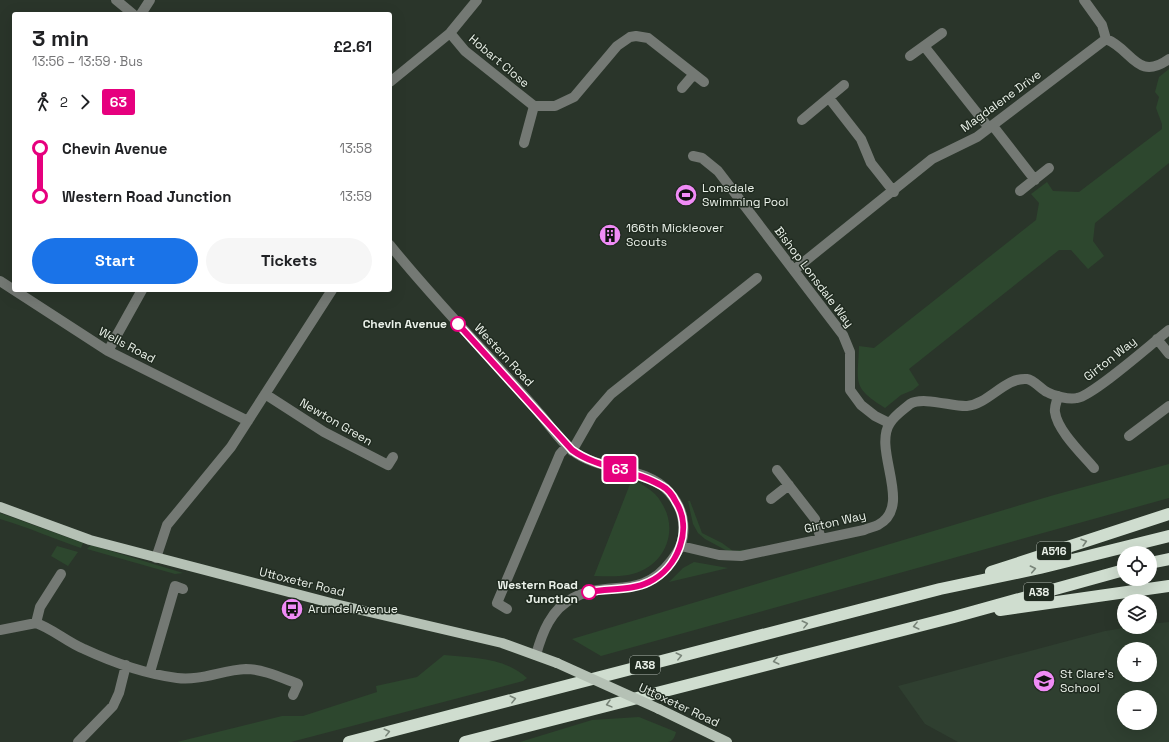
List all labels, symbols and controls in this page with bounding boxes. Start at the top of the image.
text: 3 min [32,24,89,52]
street label: Hobart Close [465,31,533,91]
text: £2.61 [333,37,372,56]
text: 13:56 – 13:59 · Bus [32,53,143,70]
street label: Magdalene Drive [958,66,1044,136]
icon: walk [32,91,54,113]
icon: forward [74,91,96,113]
text: 63 [110,93,127,111]
text: 2 [60,94,68,111]
text: Chevin Avenue [62,139,167,158]
text: 13:58 [340,140,372,157]
place label: Lonsdale Swimming Pool [702,180,788,210]
sports icon: Lonsdale Swimming Pool [673,182,699,208]
text: Western Road Junction [62,187,231,206]
text: 13:59 [340,188,372,205]
place label: 166th Mickleover Scouts [626,220,724,250]
building icon: 166th Mickleover Scouts [597,222,623,248]
street label: Bishop Lonsdale Way [771,223,857,331]
button: Start [32,238,198,284]
button: Tickets [206,238,372,284]
place label: Chevin Avenue [363,316,447,332]
marker: Chevin Avenue [450,316,466,332]
street label: Western Road [471,320,537,390]
street label: Wells Road [96,323,158,367]
street label: Girton Way [1080,333,1140,385]
street label: Newton Green [297,395,375,449]
line badge: 63 [602,456,638,482]
text: 63 [611,460,629,478]
street label: Girton Way [803,507,867,537]
one-way arrow [1080,538,1087,547]
road number: A516 [1037,542,1071,560]
map controls [1117,546,1157,730]
button: locate [1117,546,1157,586]
street label: Uttoxeter Road [258,564,346,600]
one-way arrow [1030,566,1036,574]
place label: Western Road Junction [497,577,578,607]
road number: A38 [1024,583,1054,601]
marker: Western Road Junction [581,584,597,600]
button: layers [1117,594,1157,634]
bus stop icon: Arundel Avenue [279,596,305,622]
place label: Arundel Avenue [308,601,398,617]
one-way arrow [801,620,808,629]
one-way arrow [913,622,919,630]
button: + [1117,642,1157,682]
one-way arrow [676,653,683,661]
road number: A38 [630,656,660,674]
one-way arrow [773,657,779,665]
place label: St Clare's School [1060,666,1114,696]
school or university icon: St Clare's School [1031,668,1057,694]
street label: Uttoxeter Road [636,679,722,731]
button: − [1117,690,1157,730]
one-way arrow [510,696,516,704]
one-way arrow [606,699,613,708]
one-way arrow [383,728,390,737]

